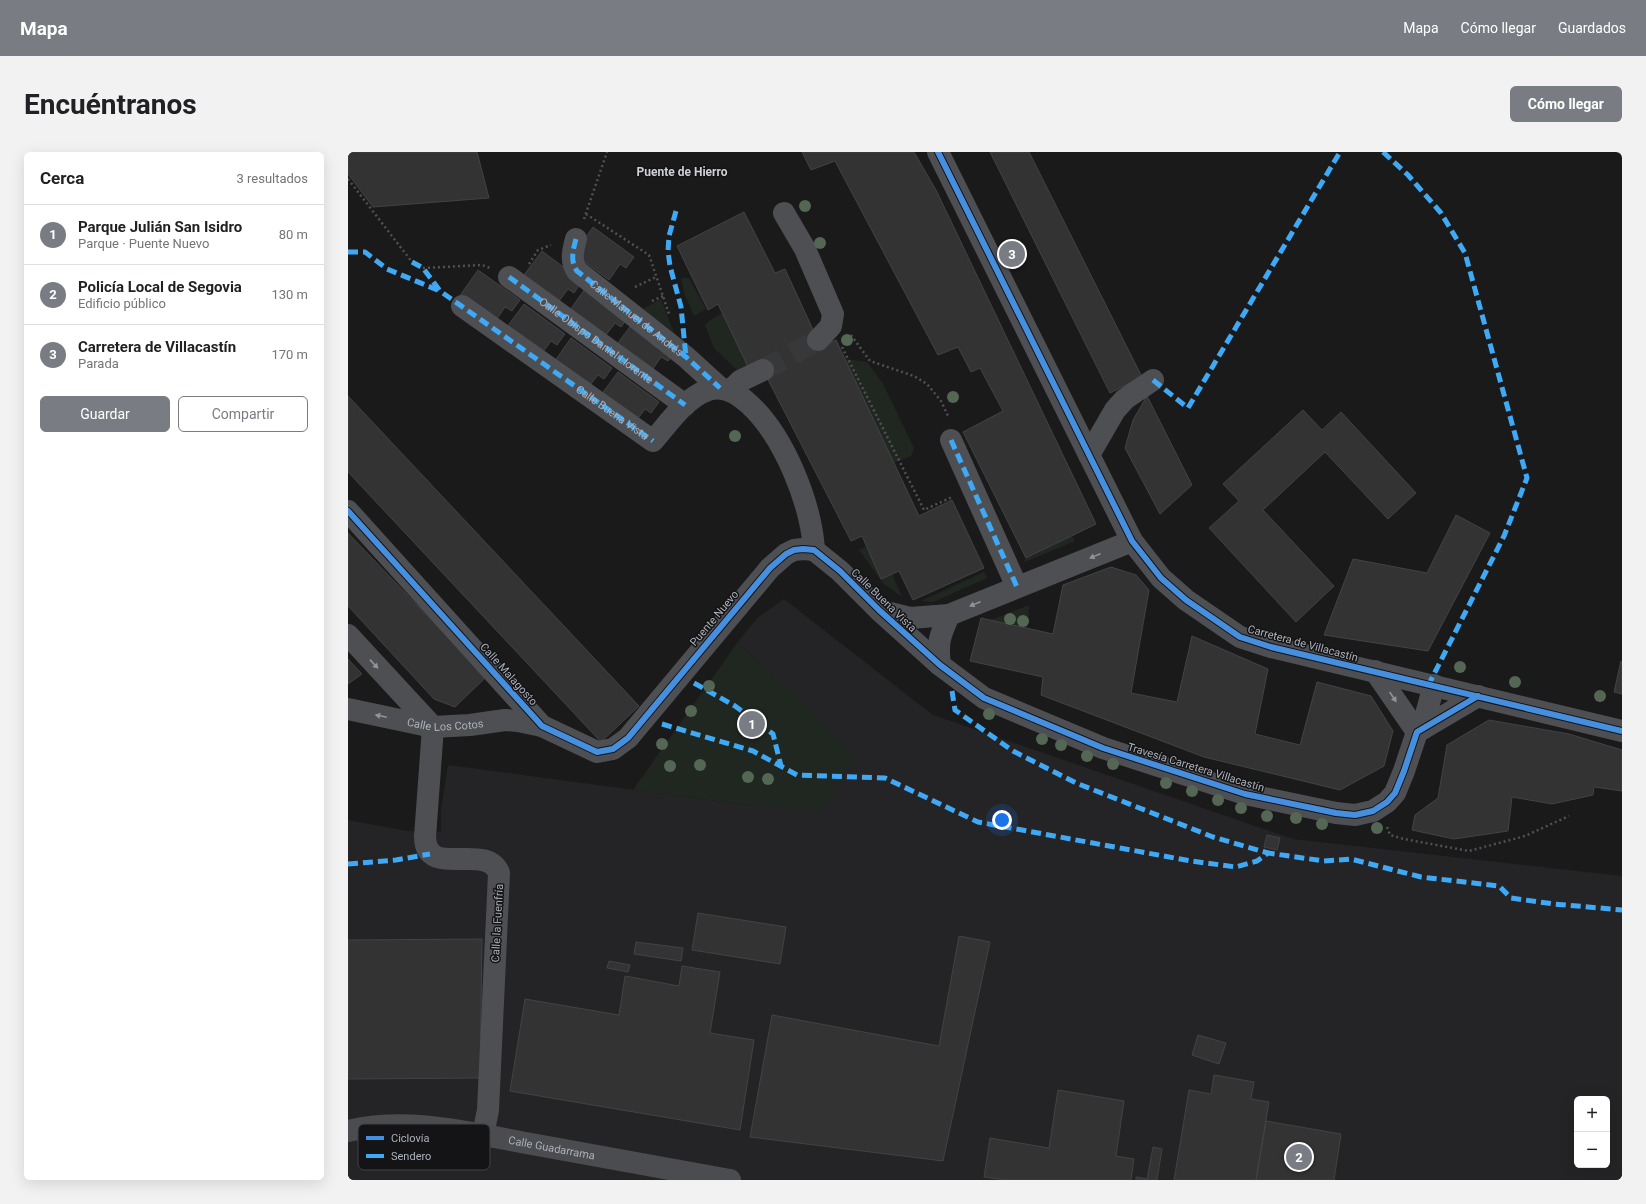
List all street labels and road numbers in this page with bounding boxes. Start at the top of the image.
street label: Calle Manuel de Andrés [587,277,686,359]
street label: Calle Obispo Daniel Llorente [537,295,656,387]
street label: Calle Buena Vista [573,383,651,443]
street label: Calle Buena Vista [848,566,919,635]
street label: Puente Nuevo [687,588,741,649]
street label: Carretera de Villacastín [1246,623,1359,664]
street label: Calle Malagosto [477,641,540,708]
street label: Calle Los Cotos [406,716,485,734]
street label: Travesía Carretera Villacastín [1126,740,1266,795]
street label: Calle la Fuenfría [489,883,506,963]
street label: Calle Guadarrama [507,1134,596,1162]

